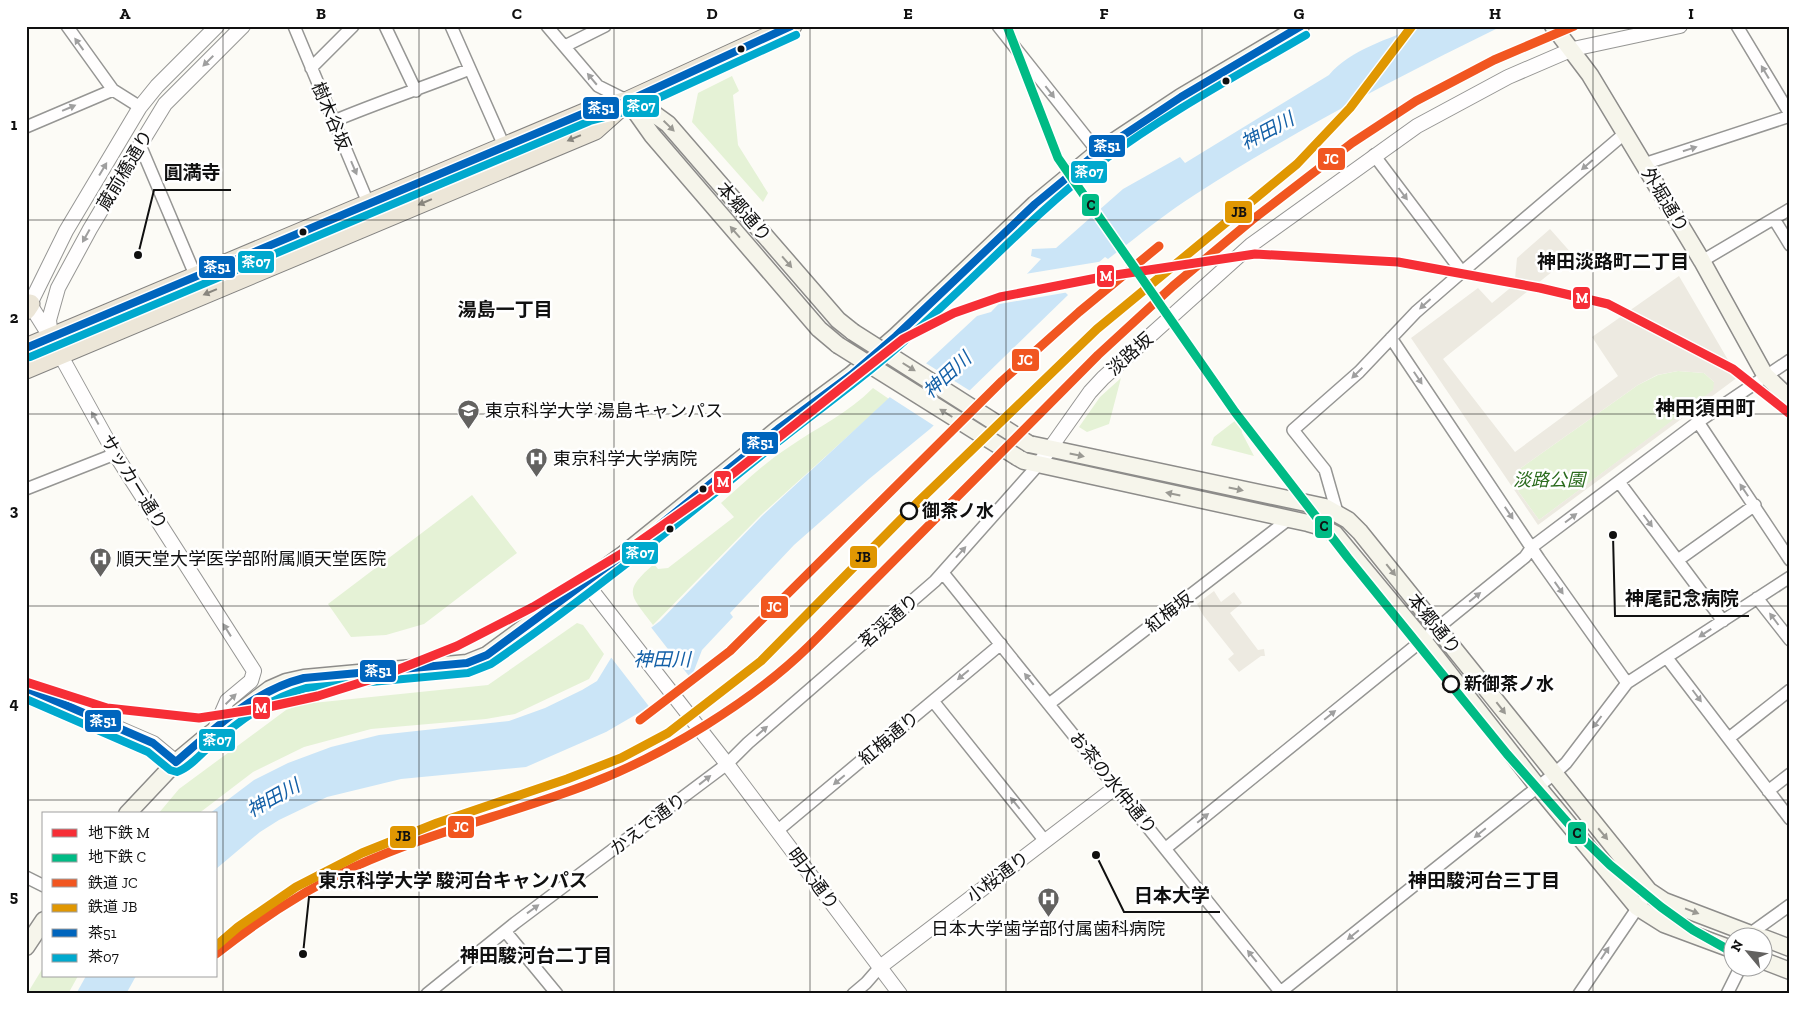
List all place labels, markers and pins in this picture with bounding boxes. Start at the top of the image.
unlabelled marker [736,44,746,54]
unlabelled marker [1221,76,1231,86]
callout: 圓満寺 [154,156,231,190]
unlabelled marker [298,227,308,237]
school or university icon: 東京科学大学 湯島キャンパス [457,399,481,430]
place label: 東京科学大学 湯島キャンパス [485,400,723,422]
hospital icon: 東京科学大学病院 [525,447,549,478]
place label: 東京科学大学病院 [553,448,697,470]
unlabelled marker [698,484,708,494]
place label: 御茶ノ水 [921,500,994,522]
marker: 御茶ノ水 [900,502,918,520]
unlabelled marker [665,524,675,534]
hospital icon: 順天堂大学医学部附属順天堂医院 [88,547,112,578]
place label: 順天堂大学医学部附属順天堂医院 [116,548,386,570]
callout: 神尾記念病院 [1615,582,1749,616]
place label: 新御茶ノ水 [1464,673,1554,695]
marker: 新御茶ノ水 [1442,675,1460,693]
callout: 東京科学大学 駿河台キャンパス [309,863,598,897]
callout: 日本大学 [1124,878,1220,912]
hospital icon: 日本大学歯学部付属歯科病院 [1036,887,1060,918]
place label: 日本大学歯学部付属歯科病院 [931,918,1165,940]

